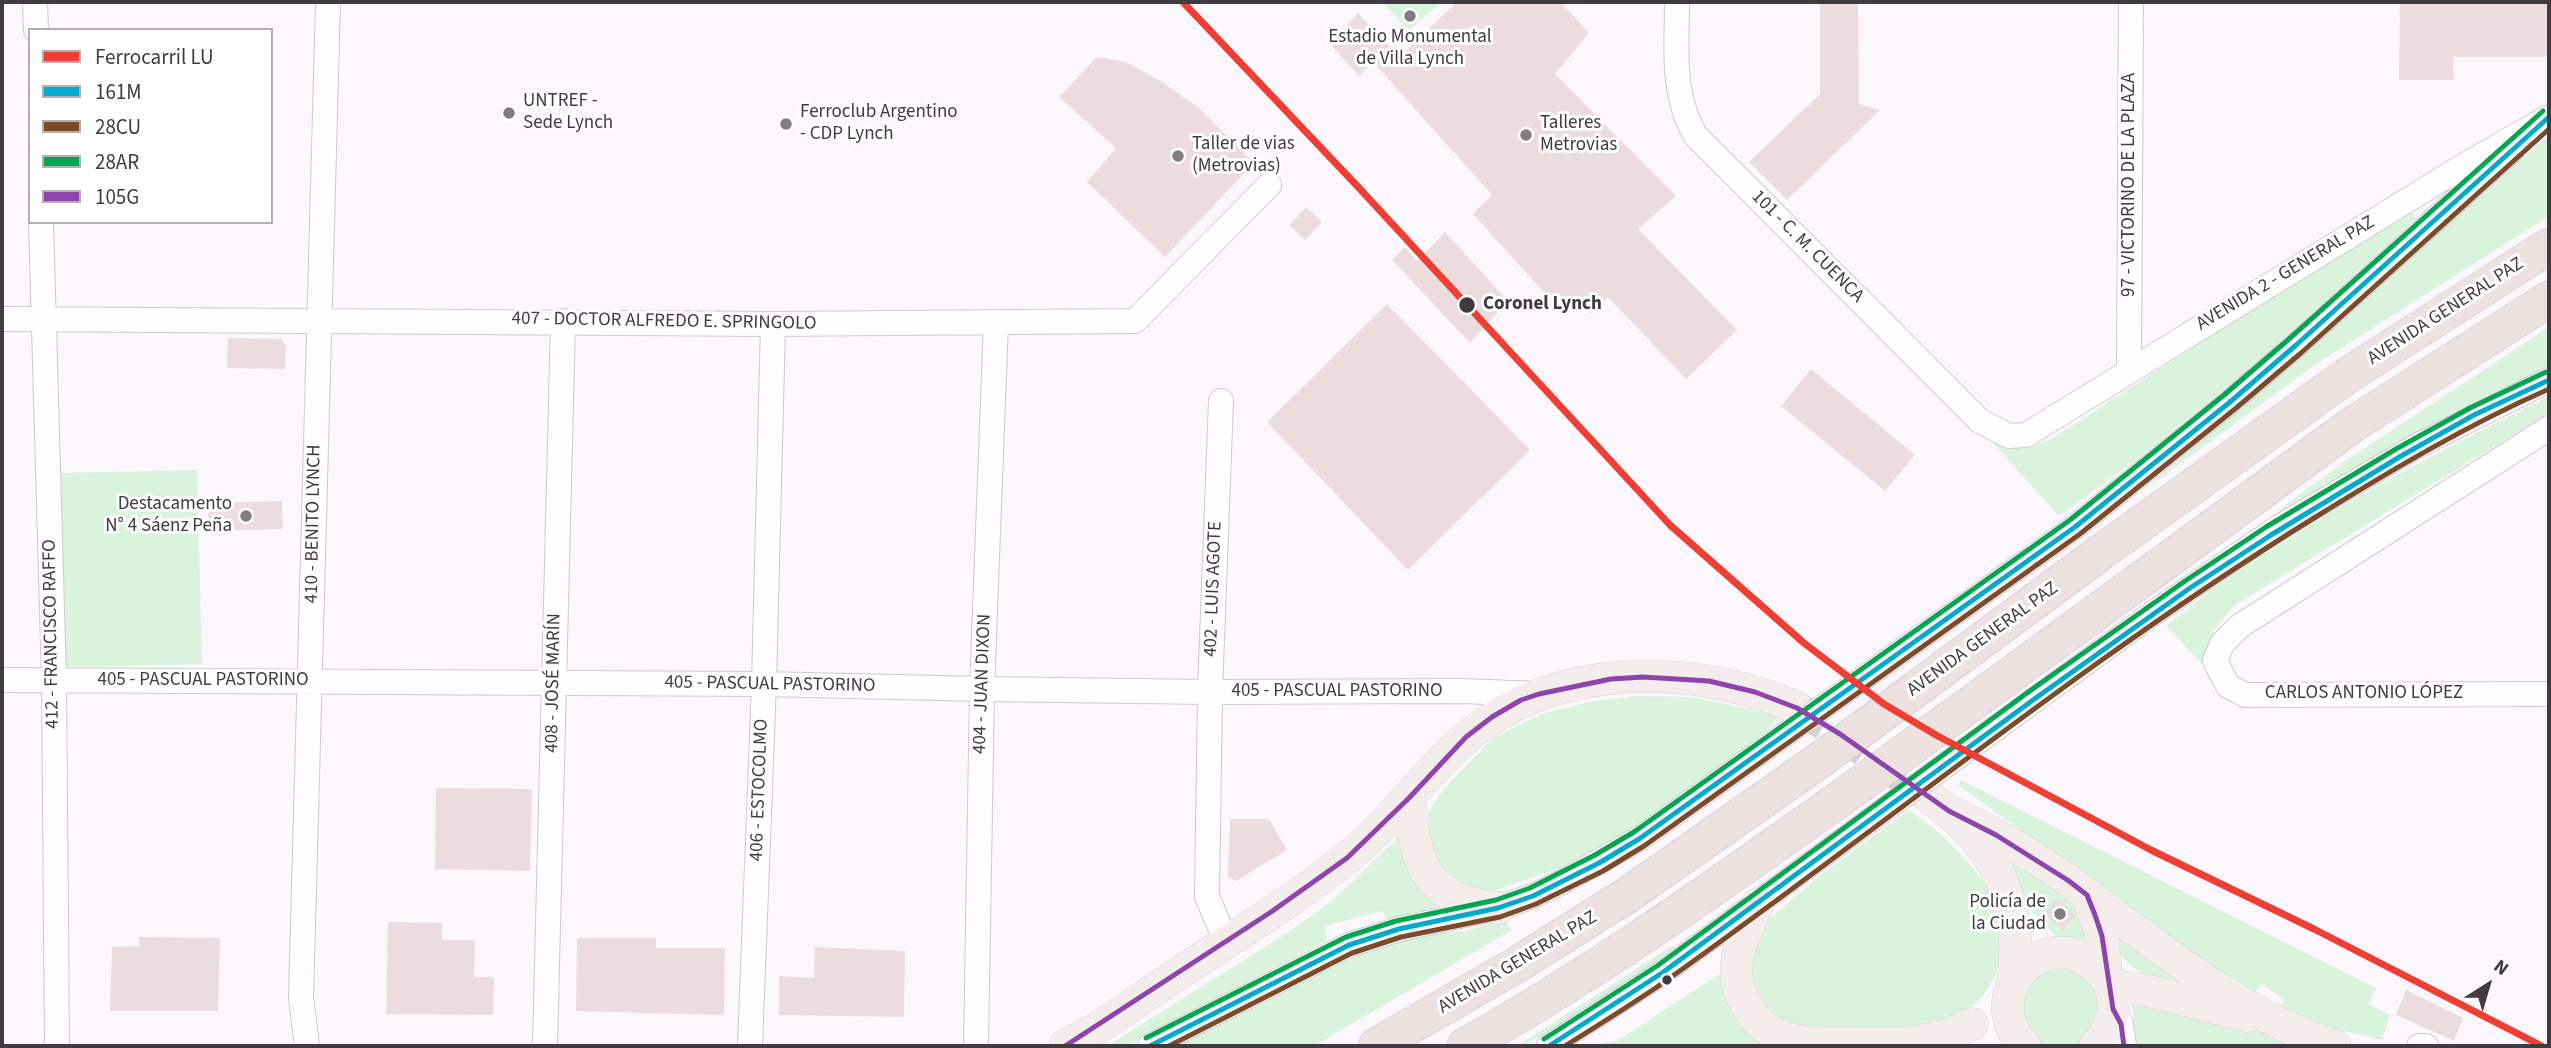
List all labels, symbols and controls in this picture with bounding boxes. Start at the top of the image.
marker: Estadio Monumental de Villa Lynch [1402,8,1418,24]
place label: Estadio Monumental de Villa Lynch [1328,27,1492,71]
legend [28,28,273,224]
text: Ferrocarril LU [95,42,214,72]
street label: 97 - VICTORINO DE LA PLAZA [2119,73,2141,297]
text: 161M [95,77,142,107]
place label: UNTREF - Sede Lynch [523,91,613,135]
place label: Ferroclub Argentino - CDP Lynch [800,102,958,146]
marker: UNTREF - Sede Lynch [501,105,517,121]
text: 28CU [95,112,141,142]
place label: Talleres Metrovias [1540,113,1617,157]
marker: Ferroclub Argentino - CDP Lynch [778,116,794,132]
marker: Talleres Metrovias [1518,127,1534,143]
place label: Taller de vias (Metrovias) [1192,134,1295,178]
text: 28AR [95,147,139,177]
marker: Taller de vias (Metrovias) [1170,148,1186,164]
text: 105G [95,182,139,212]
street label: 101 - C. M. CUENCA [1746,186,1868,308]
street label: AVENIDA 2 - GENERAL PAZ [2193,212,2379,336]
street label: AVENIDA GENERAL PAZ [2364,253,2528,371]
place label: Coronel Lynch [1483,294,1602,316]
marker: Coronel Lynch [1457,295,1477,315]
street label: 407 - DOCTOR ALFREDO E. SPRINGOLO [511,308,817,336]
street label: 410 - BENITO LYNCH [301,444,327,604]
place label: Destacamento N° 4 Sáenz Peña [105,494,232,538]
marker: Destacamento N° 4 Sáenz Peña [238,508,254,524]
street label: 402 - LUIS AGOTE [1200,521,1228,657]
street label: 412 - FRANCISCO RAFFO [39,539,65,729]
street label: AVENIDA GENERAL PAZ [1903,578,2063,702]
street label: 408 - JOSÉ MARÍN [541,613,567,753]
street label: 404 - JUAN DIXON [969,613,997,755]
street label: 405 - PASCUAL PASTORINO [97,670,309,692]
street label: 405 - PASCUAL PASTORINO [664,672,876,698]
street label: 405 - PASCUAL PASTORINO [1231,681,1443,703]
street label: CARLOS ANTONIO LÓPEZ [2265,683,2463,705]
street label: 406 - ESTOCOLMO [746,718,774,862]
place label: Policía de la Ciudad [1969,892,2046,936]
marker: Policía de la Ciudad [2052,906,2068,922]
street label: AVENIDA GENERAL PAZ [1434,907,1602,1019]
north arrow [2453,950,2523,1020]
text: N [2488,953,2514,982]
unlabelled marker [1660,973,1674,987]

